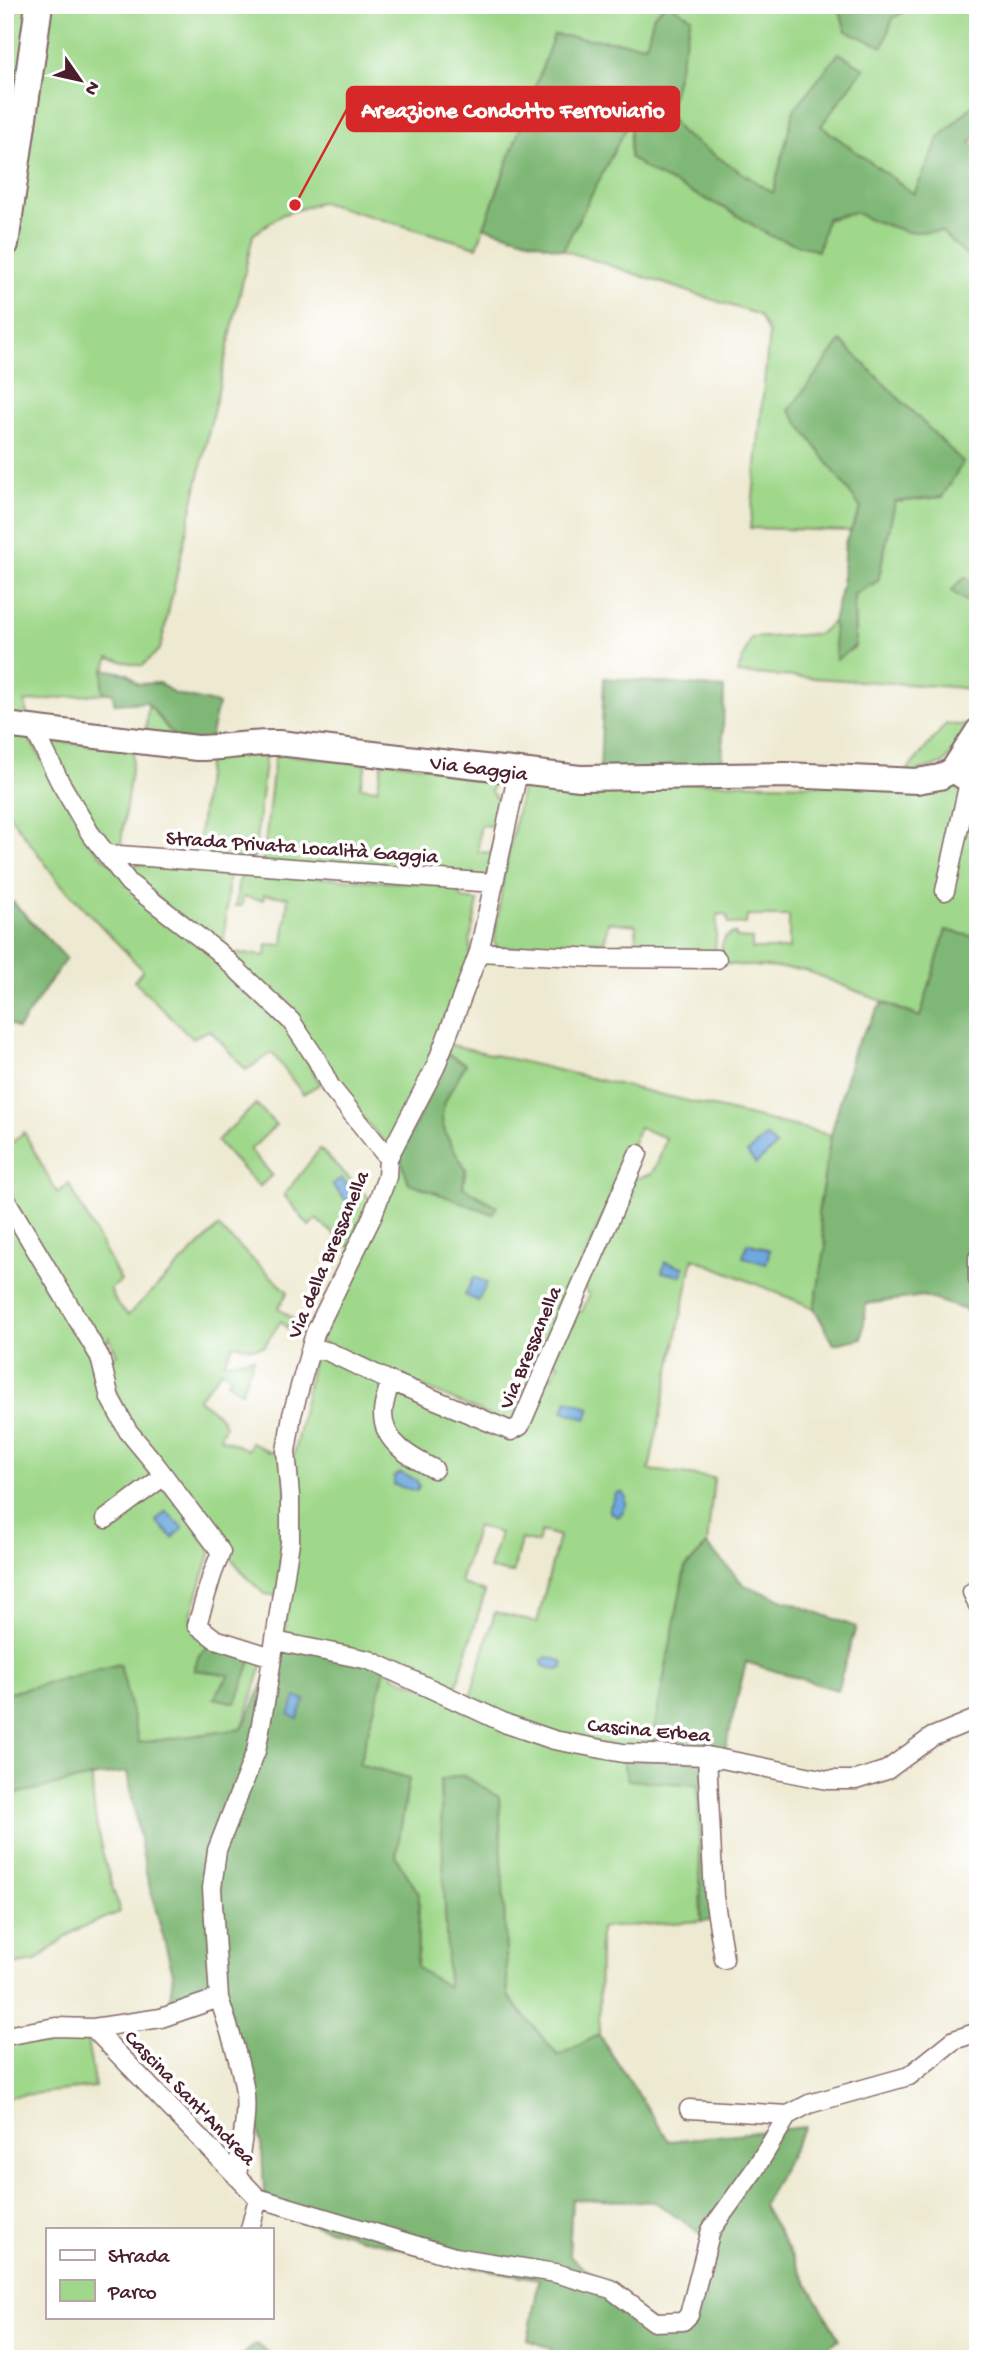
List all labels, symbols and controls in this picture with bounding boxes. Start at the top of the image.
north arrow [46,46,116,116]
text: N [78,76,104,99]
callout: Areazione Condotto Ferroviario [347,87,679,131]
text: Areazione Condotto Ferroviario [360,99,665,126]
street label: Via Gaggia [427,752,530,789]
street label: Strada Privata Località Gaggia [165,828,440,872]
street label: Via della Bressanella [283,1167,377,1344]
street label: Via Bressanella [495,1282,570,1414]
street label: Cascina Erbea [586,1715,712,1750]
street label: Cascina Sant'Andrea [117,2026,261,2173]
legend [46,2228,273,2318]
text: Strada [108,2246,171,2271]
text: Parco [107,2282,157,2307]

